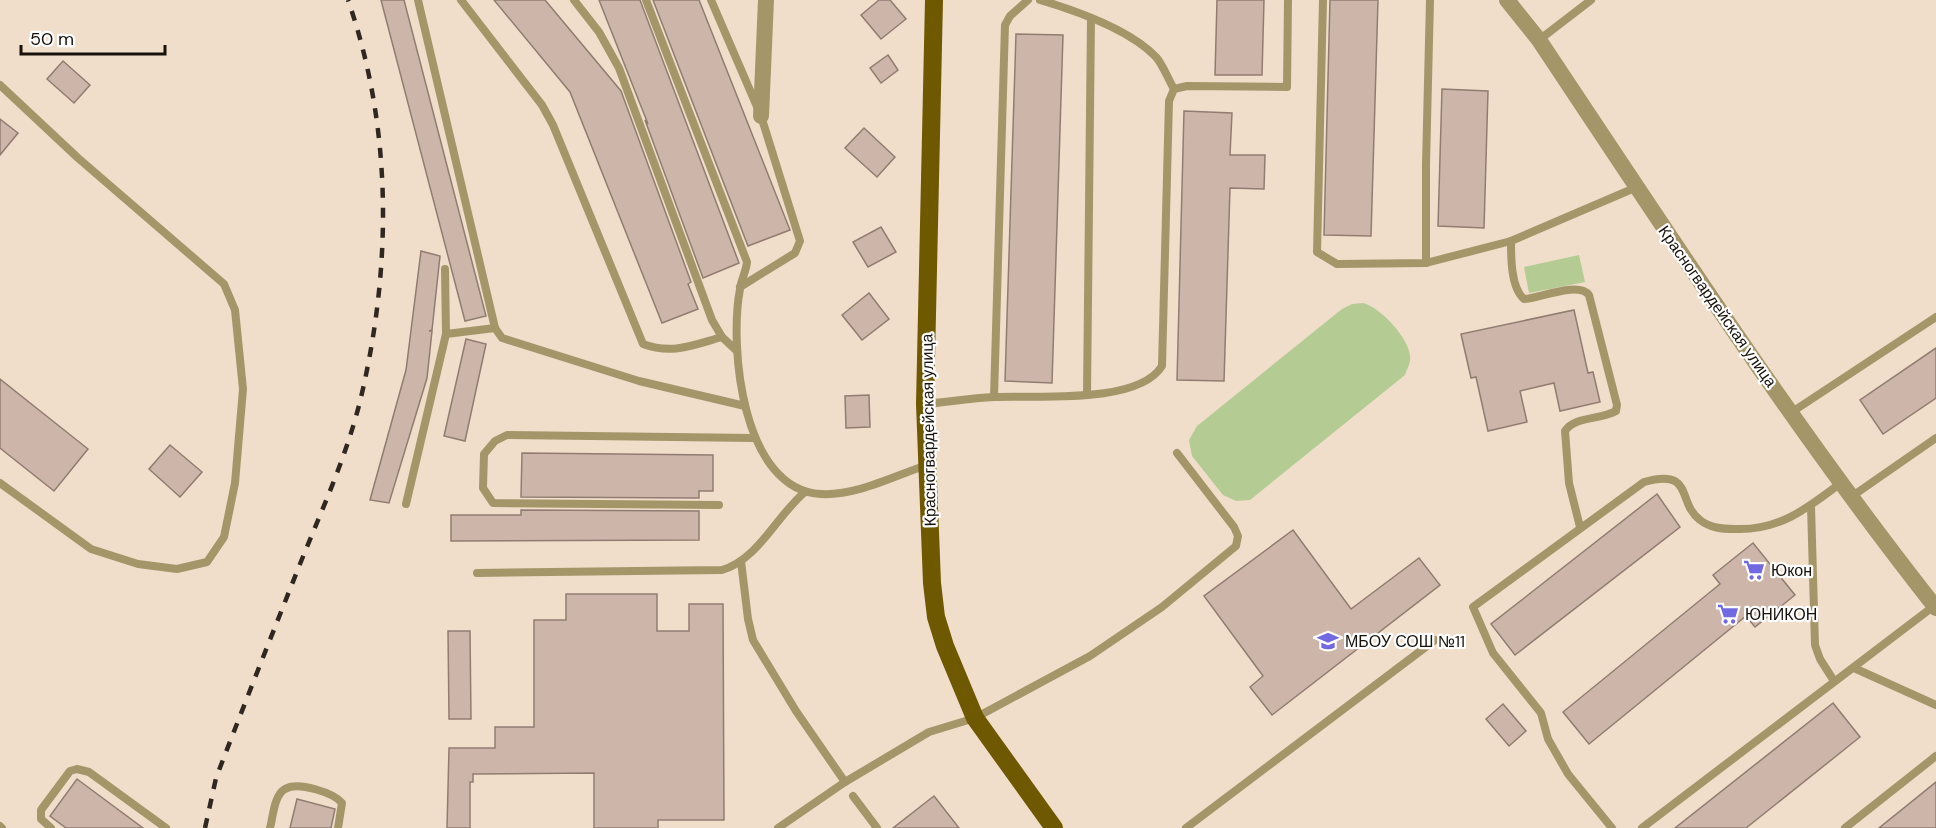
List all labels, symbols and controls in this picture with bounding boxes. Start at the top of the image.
scale bar [21,18,165,56]
text: 50 m [30,27,74,51]
street label: Красногвардейская улица [1654,221,1782,391]
street label: Красногвардейская улица [916,333,941,527]
supermarket icon: Юкон [1742,558,1766,582]
place label: Юкон [1771,560,1812,581]
supermarket icon: ЮНИКОН [1716,602,1740,626]
place label: ЮНИКОН [1745,604,1817,625]
school or university icon: МБОУ СОШ №11 [1316,629,1340,653]
place label: МБОУ СОШ №11 [1345,631,1465,652]

